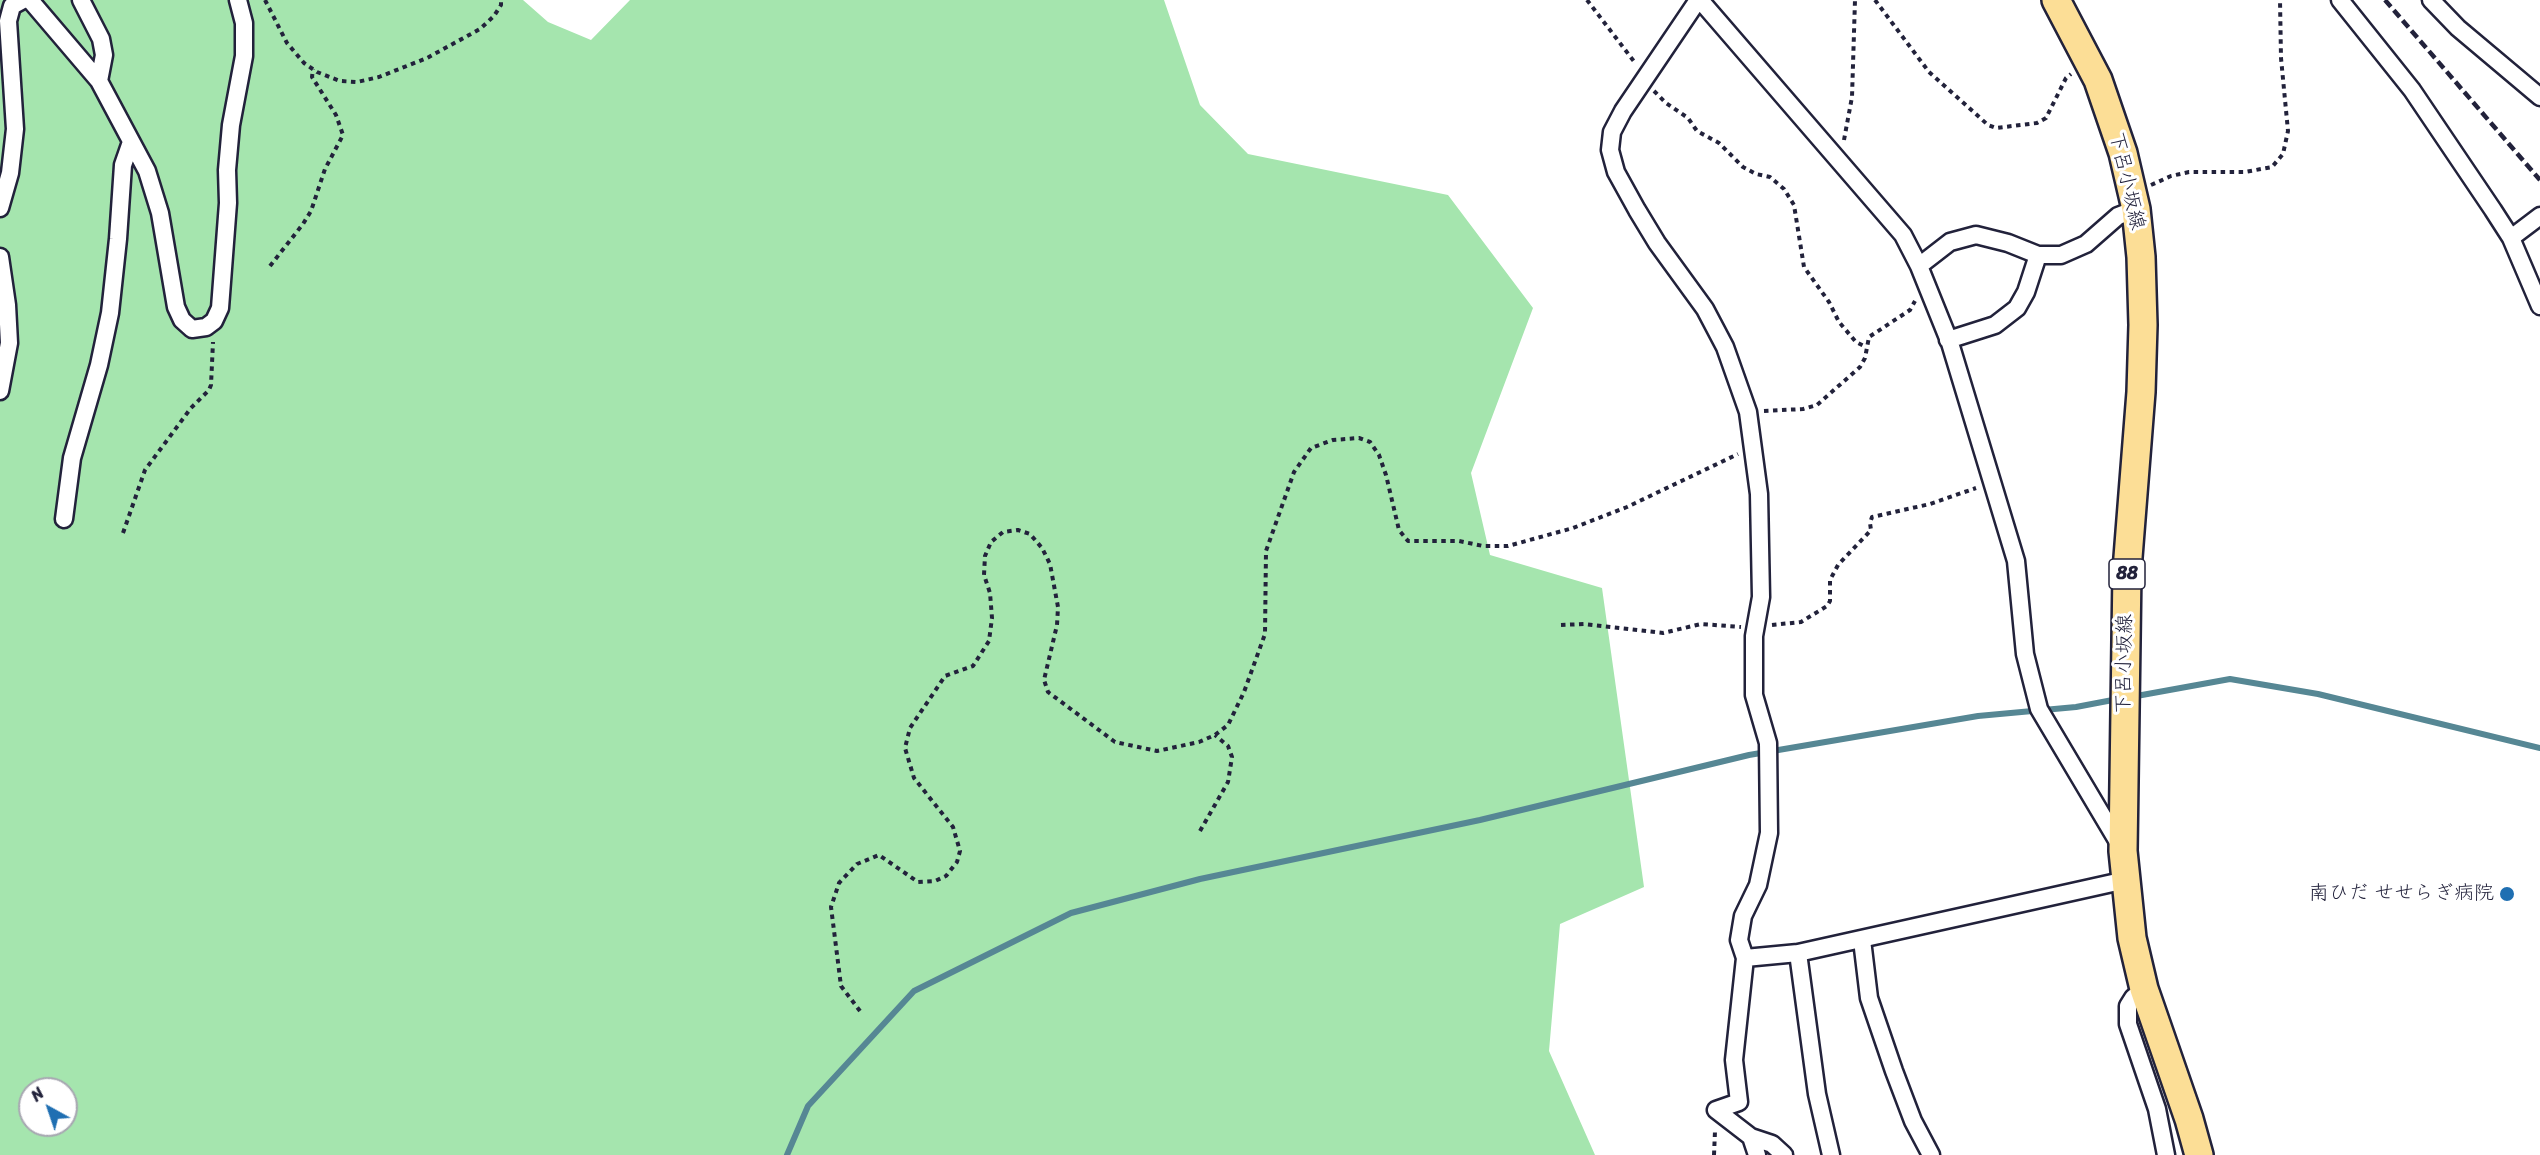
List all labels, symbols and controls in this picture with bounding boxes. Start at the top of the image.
street label: 下呂小坂線 [2103,130,2149,232]
road number: 88 [2109,559,2145,589]
street label: 下呂小坂線 [2112,614,2138,714]
place label: 南ひだ せせらぎ病院 [2309,882,2494,906]
marker: 南ひだ せせらぎ病院 [2498,885,2516,903]
north arrow [18,1077,78,1137]
text: N [24,1080,51,1109]

